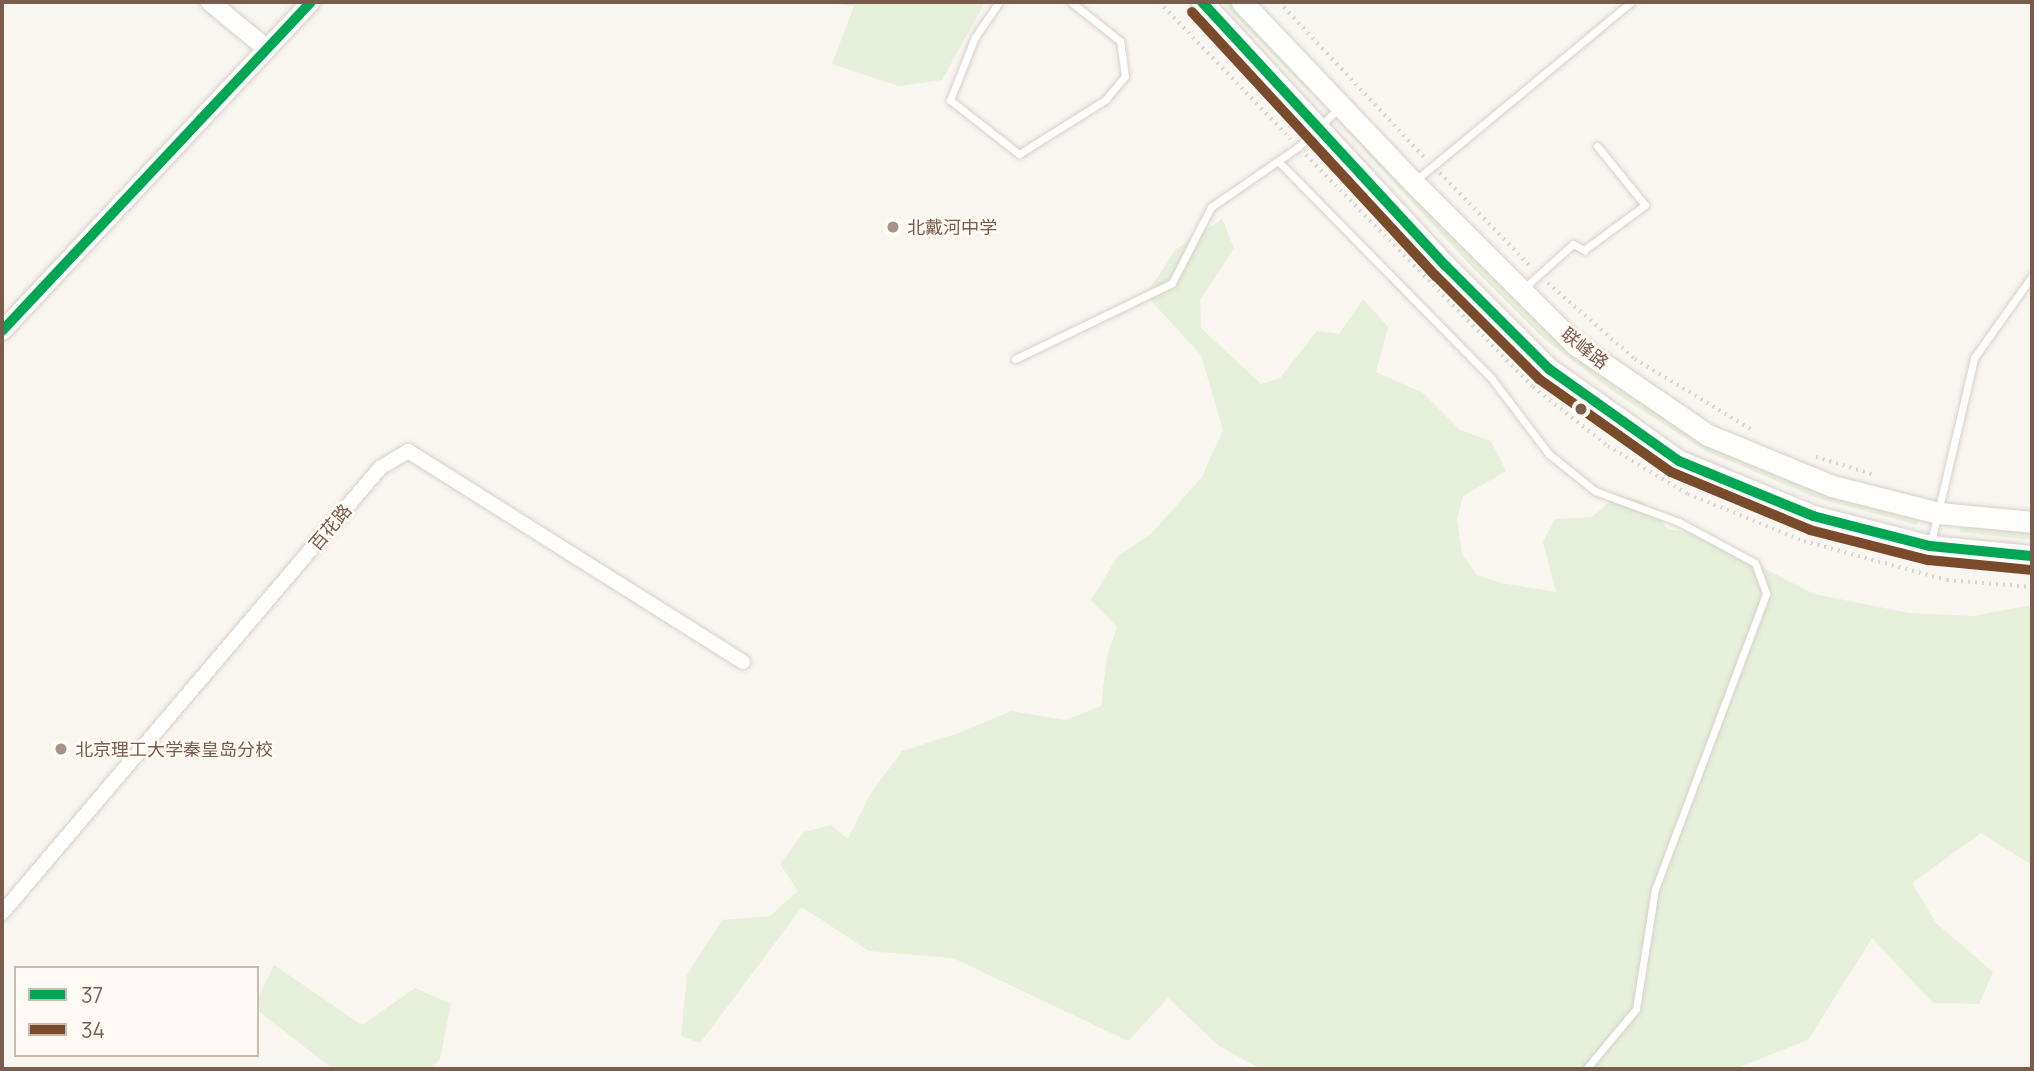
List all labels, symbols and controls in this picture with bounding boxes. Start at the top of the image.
place label: 北戴河中学 [907,216,997,238]
marker: 北戴河中学 [885,219,901,235]
street label: 联峰路 [1557,323,1613,373]
unlabelled marker [1574,402,1588,416]
street label: 百花路 [304,499,356,555]
place label: 北京理工大学秦皇岛分校 [75,738,273,760]
marker: 北京理工大学秦皇岛分校 [53,741,69,757]
legend [14,966,259,1057]
text: 37 [81,981,103,1009]
text: 34 [81,1016,105,1044]

